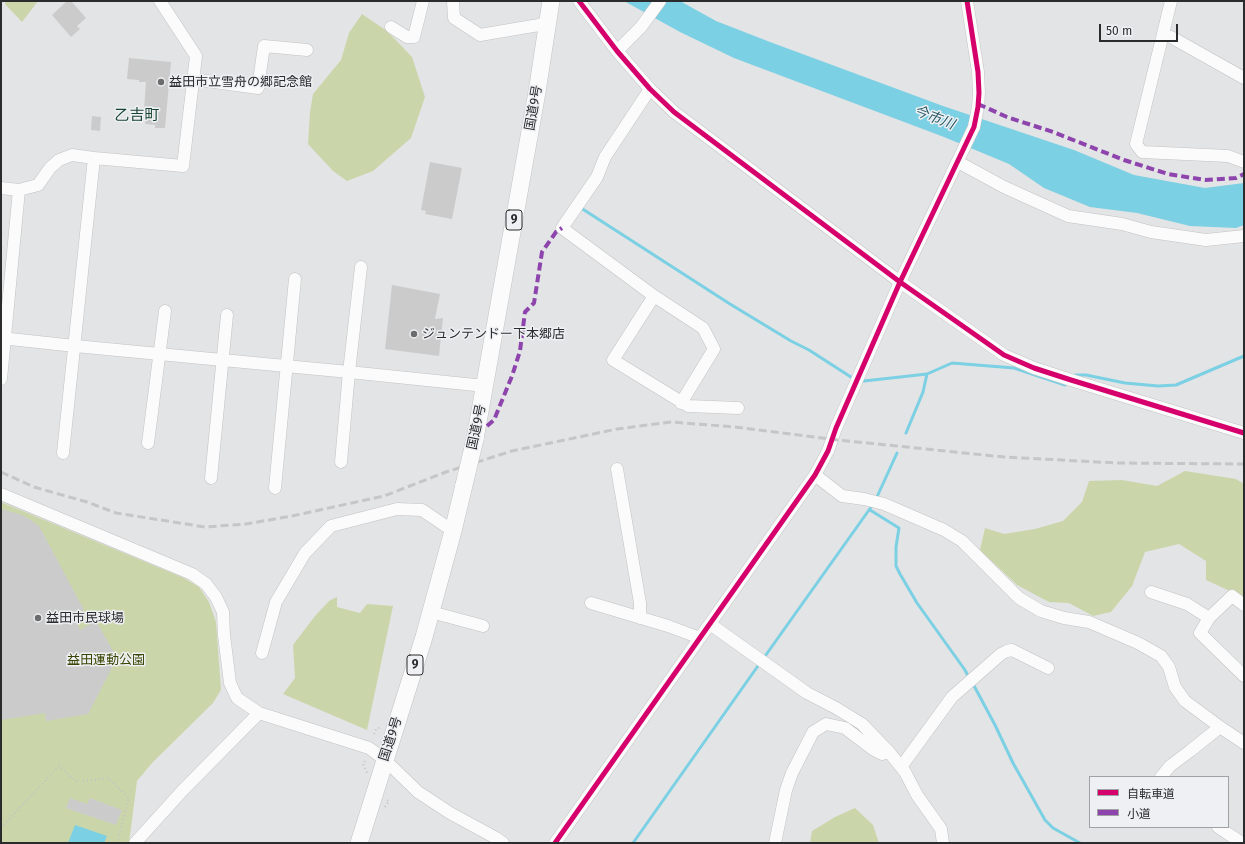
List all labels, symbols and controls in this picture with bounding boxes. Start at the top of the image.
scale bar [1101,16,1180,42]
text: 50 m [1106,24,1132,38]
place label: 益田市立雪舟の郷記念館 [169,74,312,90]
marker: 益田市立雪舟の郷記念館 [156,77,166,87]
street label: 国道9号 [522,84,546,132]
water label: 今市川 [911,103,957,133]
district label: 乙吉町 [115,107,159,125]
road number: 9 [506,210,522,230]
place label: ジュンテンドー下本郷店 [422,326,565,342]
marker: ジュンテンドー下本郷店 [409,329,419,339]
street label: 国道9号 [465,403,489,451]
place label: 益田市民球場 [46,610,124,626]
marker: 益田市民球場 [33,613,43,623]
park label: 益田運動公園 [67,652,145,668]
road number: 9 [407,655,423,675]
street label: 国道9号 [377,715,405,763]
legend [1089,776,1229,828]
text: 自転車道 [1127,787,1175,801]
text: 小道 [1127,807,1151,821]

